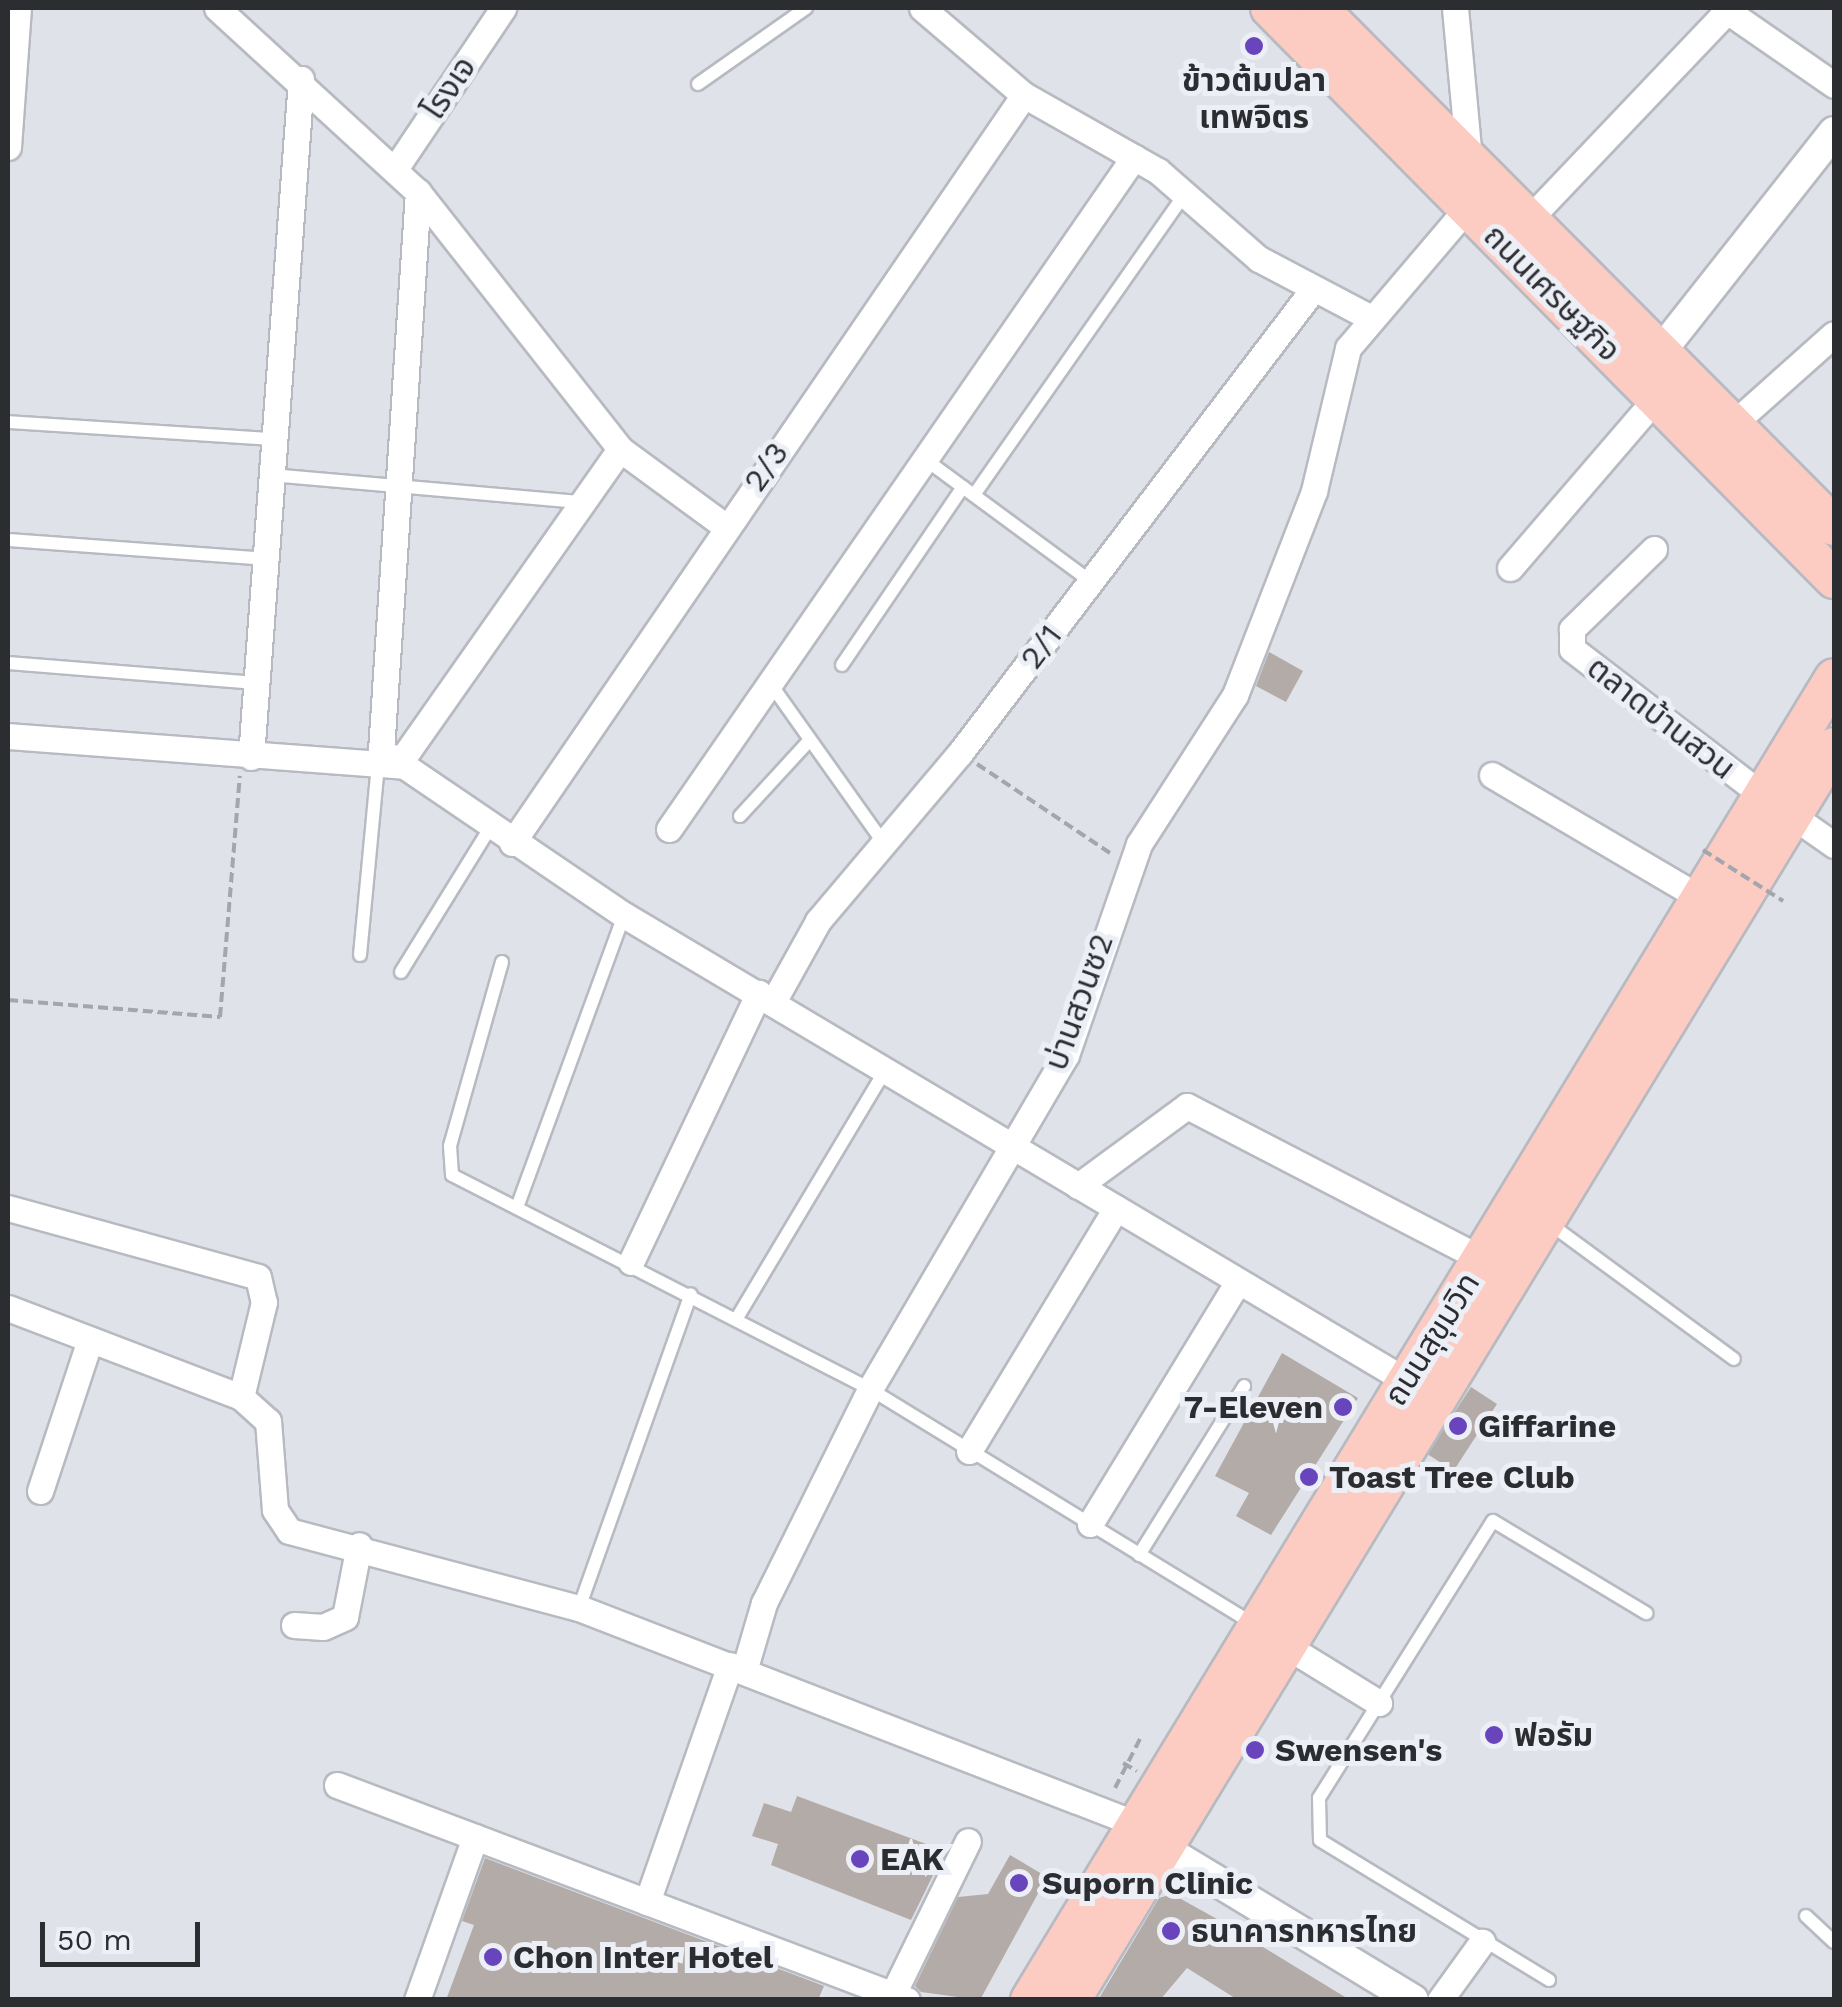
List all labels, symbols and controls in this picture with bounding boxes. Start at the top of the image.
marker: ข้าวต้มปลา เทพจิตร [1243,35,1265,57]
street label: โรงเจ [414,49,484,127]
place label: ข้าวต้มปลา เทพจิตร [1182,62,1326,137]
street label: ถนนเศรษฐกิจ [1476,217,1628,369]
street label: 2/3 [736,435,796,499]
street label: 2/1 [1012,617,1070,677]
street label: ตลาดบ้านสวน [1579,648,1743,788]
street label: บ่านสวนซ2 [1037,929,1121,1075]
street label: ถนนสุขุมวิท [1376,1266,1488,1412]
place label: 7-Eleven [1184,1388,1323,1426]
marker: 7-Eleven [1332,1396,1354,1418]
place label: Giffarine [1478,1407,1616,1445]
marker: Giffarine [1447,1415,1469,1437]
place label: Toast Tree Club [1329,1458,1575,1496]
marker: Toast Tree Club [1298,1466,1320,1488]
place label: ฟอรัม [1514,1716,1593,1754]
marker: ฟอรัม [1483,1724,1505,1746]
place label: Swensen's [1275,1731,1442,1769]
marker: Swensen's [1244,1739,1266,1761]
place label: EAK [880,1840,944,1878]
marker: EAK [849,1848,871,1870]
place label: Suporn Clinic [1042,1864,1253,1902]
marker: Suporn Clinic [1006,1870,1032,1896]
scale bar [45,1902,205,1964]
place label: ธนาคารทหารไทย [1191,1912,1417,1950]
marker: ธนาคารทหารไทย [1160,1920,1182,1942]
text: 50 m [57,1922,132,1957]
place label: Chon Inter Hotel [513,1938,774,1976]
marker: Chon Inter Hotel [482,1946,504,1968]

